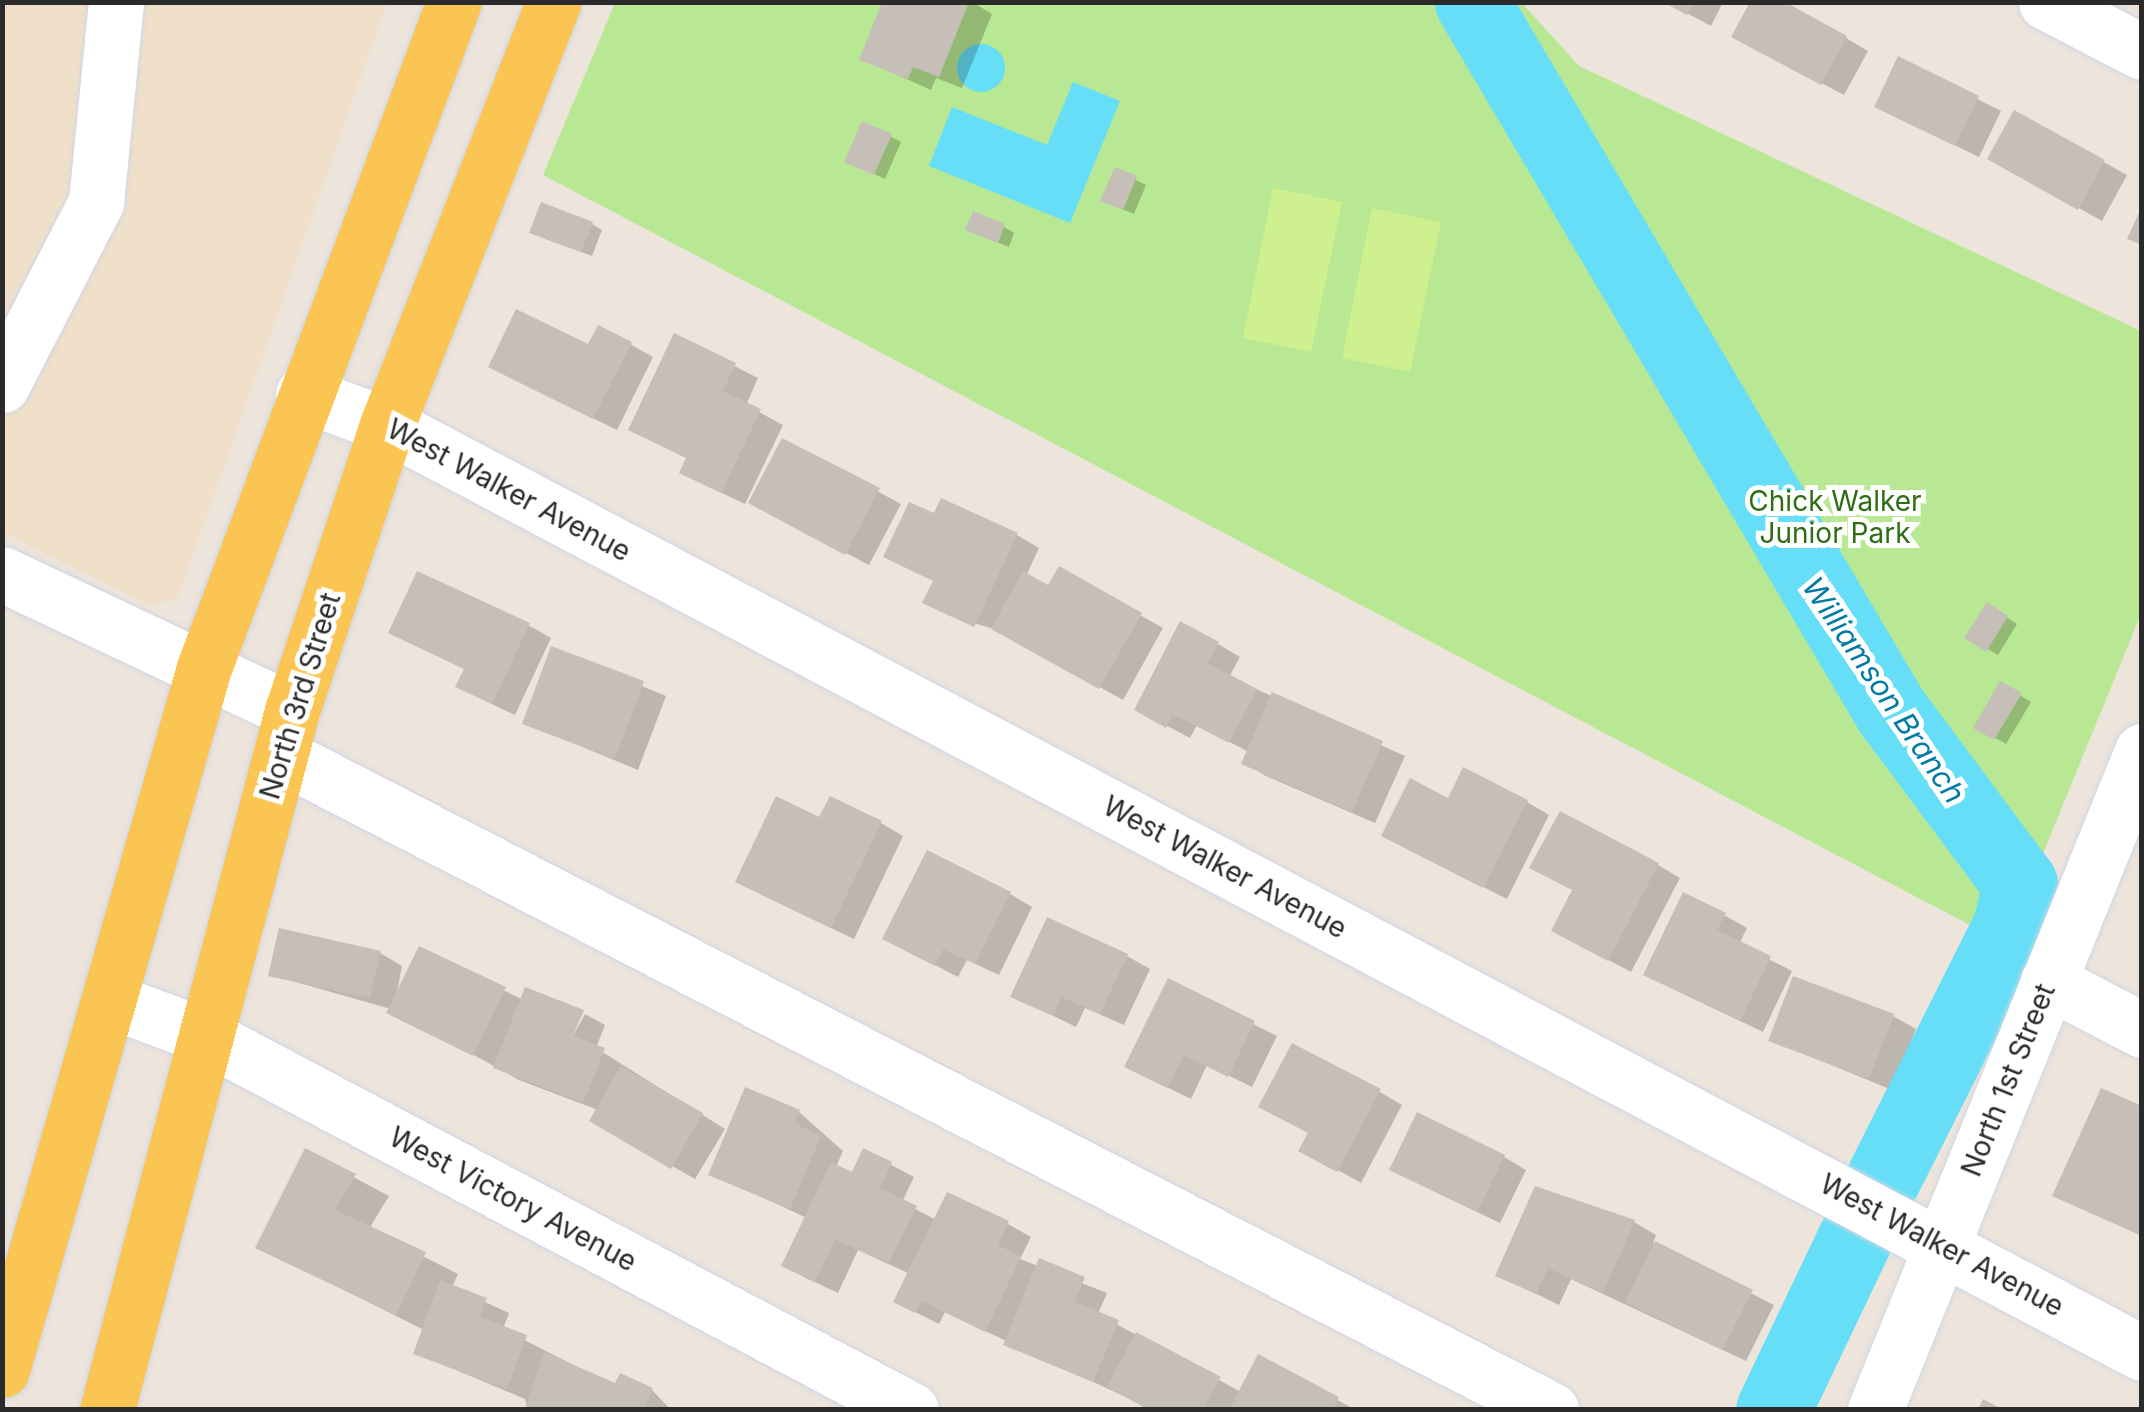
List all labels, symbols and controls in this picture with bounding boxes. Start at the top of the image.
street label: West Walker Avenue [382,412,636,568]
park label: Chick Walker Junior Park [1748,484,1922,550]
water label: Williamson Branch [1795,570,1973,810]
street label: North 3rd Street [253,589,347,803]
street label: West Walker Avenue [1098,789,1352,945]
street label: North 1st Street [1954,979,2062,1181]
street label: West Victory Avenue [384,1120,642,1278]
street label: West Walker Avenue [1815,1167,2069,1323]

